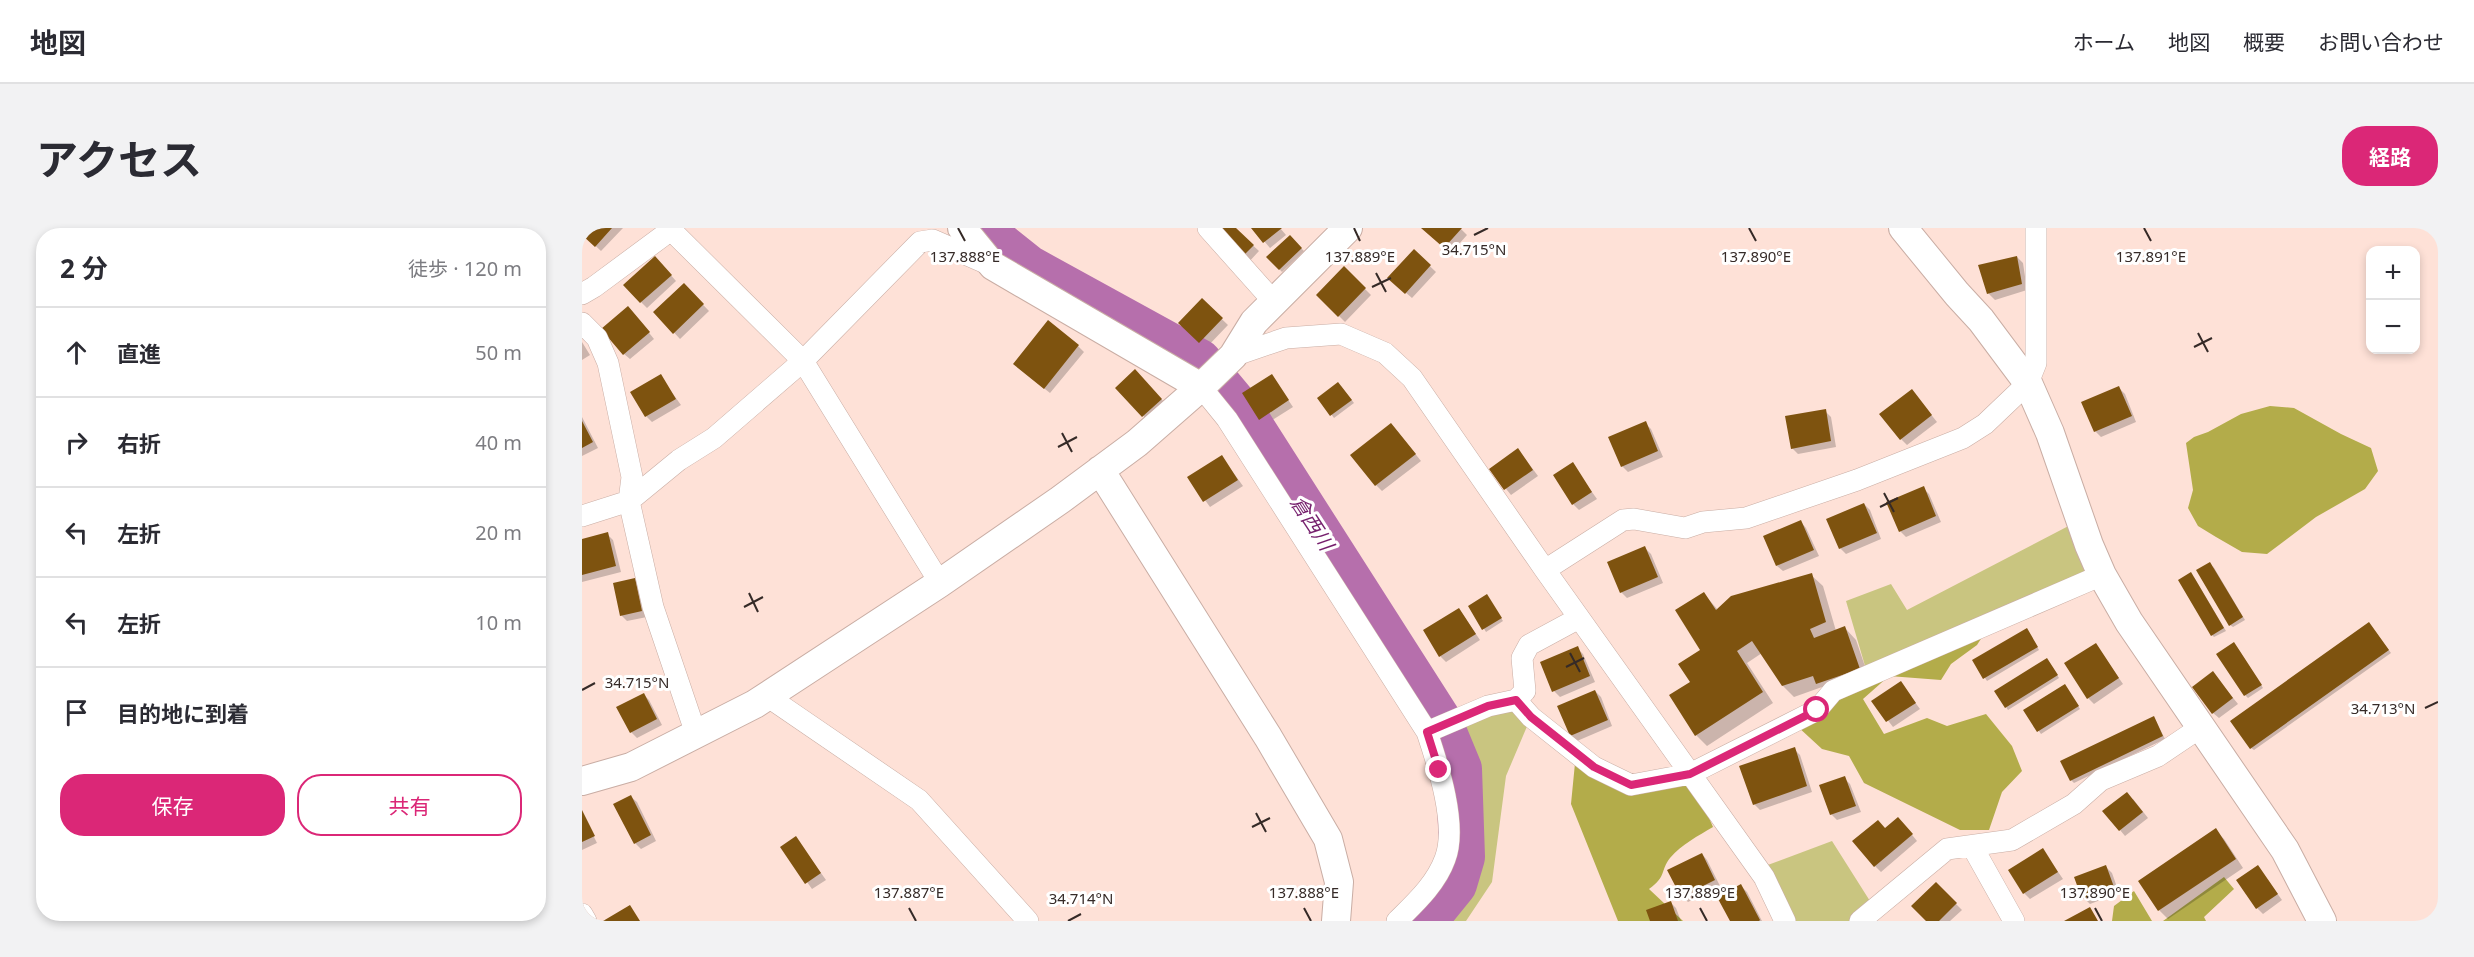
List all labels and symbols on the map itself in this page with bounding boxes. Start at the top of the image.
text: 34.715°N [1442,239,1506,259]
text: 137.888°E [930,246,1000,266]
text: 137.889°E [1325,246,1395,266]
text: 137.890°E [1721,246,1791,266]
text: 137.891°E [2116,246,2186,266]
water label: 倉西川 [1285,490,1341,557]
text: 34.715°N [605,672,669,692]
route start [1803,696,1829,722]
text: 34.713°N [2351,698,2415,718]
route end [1425,756,1451,782]
text: 137.887°E [874,882,944,902]
text: 137.888°E [1269,882,1339,902]
text: 137.889°E [1665,882,1735,902]
text: 137.890°E [2060,882,2130,902]
text: 34.714°N [1049,888,1113,908]

